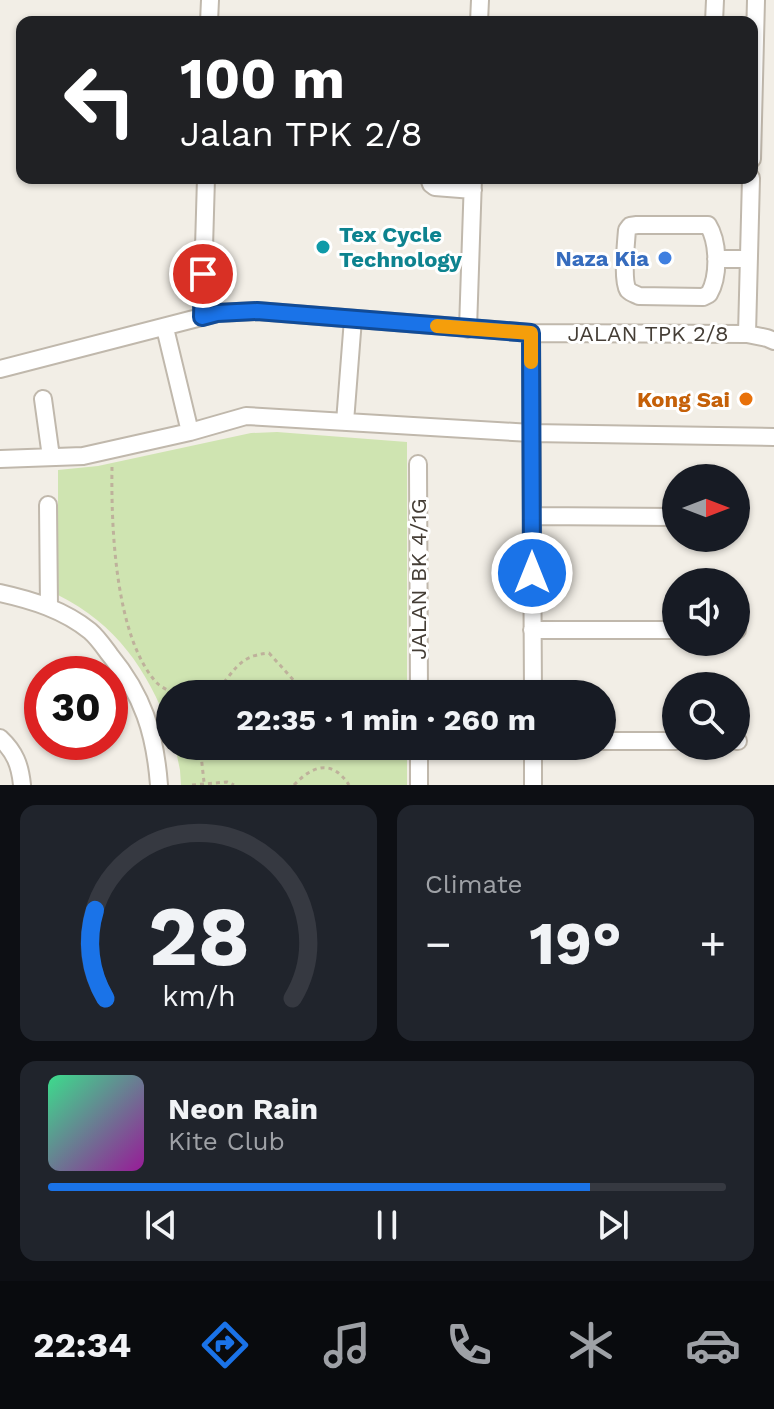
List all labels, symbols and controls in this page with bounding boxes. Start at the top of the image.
text: 100 m [180,46,345,112]
icon: left [48,48,152,152]
text: Jalan TPK 2/8 [180,113,423,155]
place label: Tex Cycle Technology [339,222,463,272]
marker: Tex Cycle Technology [314,238,332,256]
pin [169,240,237,308]
place label: Naza Kia [555,246,649,271]
marker: Naza Kia [656,249,674,267]
icon: arrive [181,252,225,296]
street label: JALAN TPK 2/8 [567,321,729,346]
place label: Kong Sai [637,387,730,412]
marker: Kong Sai [737,390,755,408]
north arrow [662,464,750,552]
map controls [662,464,750,760]
street label: JALAN BK 4/1G [406,498,431,660]
position arrow [490,531,574,615]
button: sound [662,568,750,656]
speed limit sign: 30 [24,656,128,760]
button: search [662,672,750,760]
text: 22:35 · 1 min · 260 m [236,702,536,737]
text: Climate [425,869,523,899]
text: 28 [148,888,249,985]
text: 19° [529,908,622,979]
text: − [425,918,452,970]
text: + [699,918,726,970]
text: km/h [162,979,235,1013]
text: Neon Rain [168,1091,318,1126]
text: Kite Club [168,1126,285,1156]
icon: previous [139,1203,183,1247]
icon: pause [365,1203,409,1247]
icon: next [591,1203,635,1247]
icon: directions [197,1317,253,1373]
icon: music [319,1317,375,1373]
icon: phone [441,1317,497,1373]
icon: climate [563,1317,619,1373]
icon: car [685,1317,741,1373]
text: 22:34 [33,1324,131,1366]

